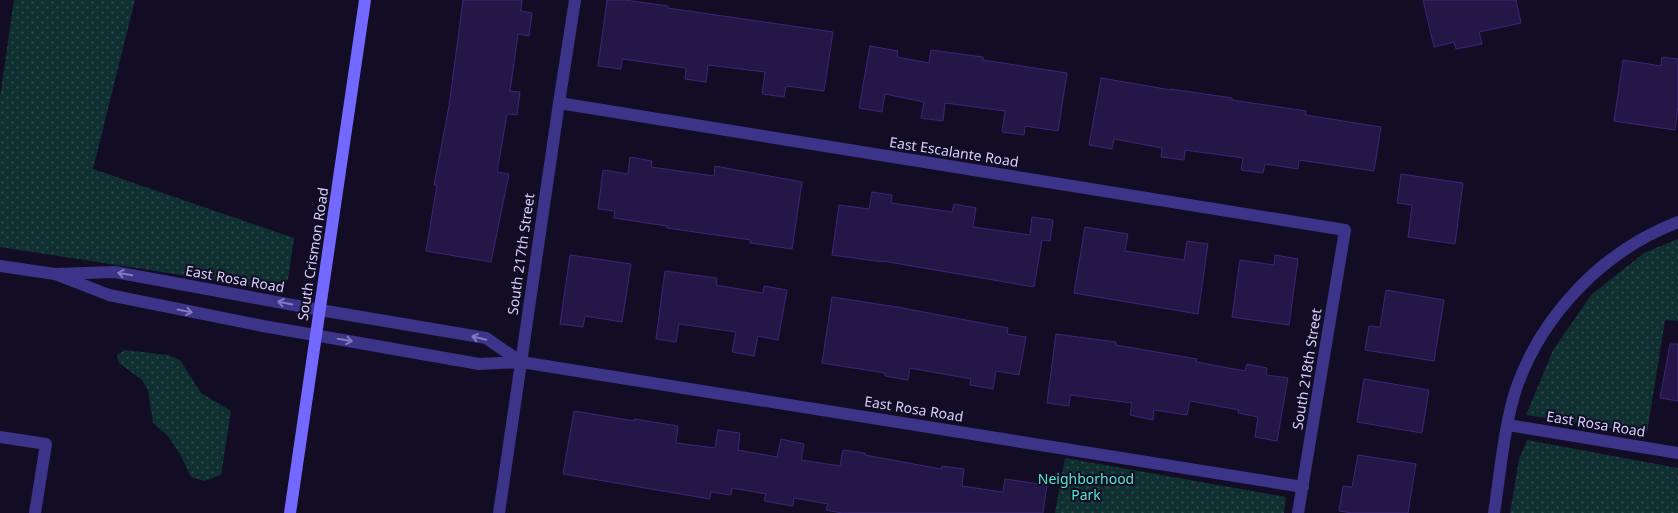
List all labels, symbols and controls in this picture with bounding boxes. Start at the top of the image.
street label: East Escalante Road [888,132,1020,171]
street label: South Crismon Road [293,186,332,322]
street label: South 217th Street [503,192,538,316]
street label: East Rosa Road [184,260,286,297]
one-way arrow [118,269,134,279]
one-way arrow [277,298,293,308]
one-way arrow [177,306,193,316]
street label: South 218th Street [1288,307,1325,431]
one-way arrow [472,333,488,342]
one-way arrow [337,336,353,346]
street label: East Rosa Road [863,391,965,426]
street label: East Rosa Road [1545,406,1647,441]
park label: Neighborhood Park [1038,469,1134,504]

